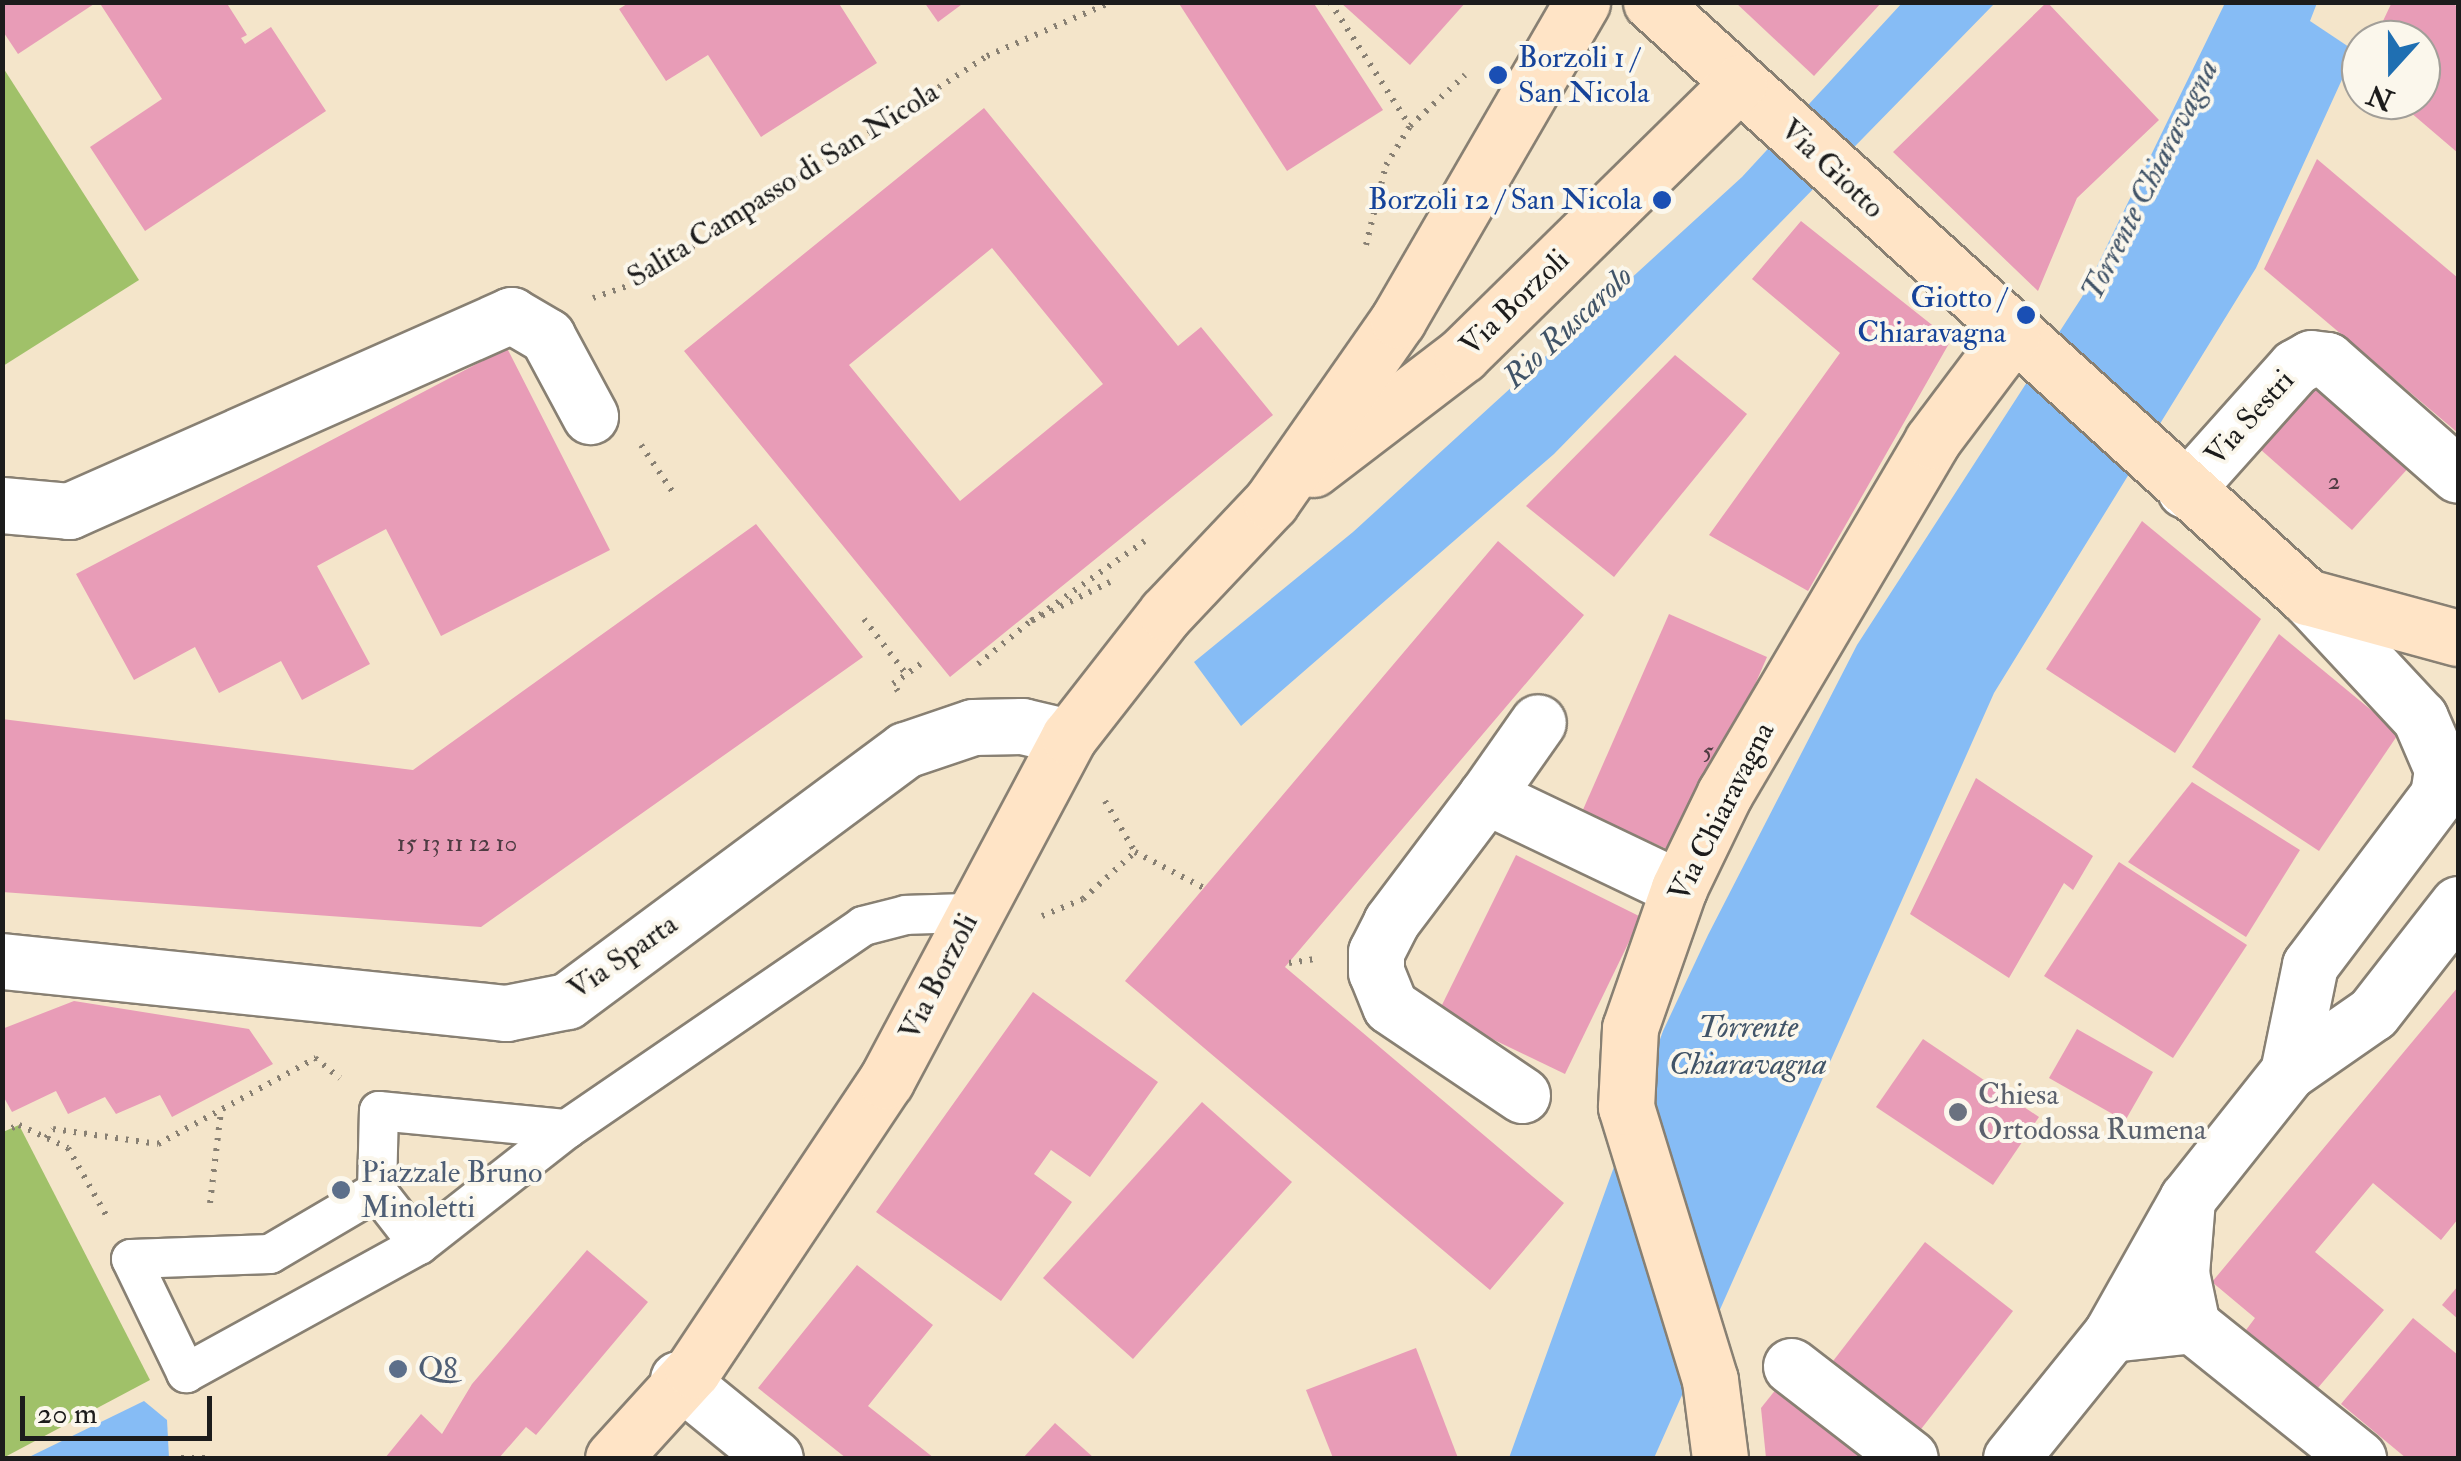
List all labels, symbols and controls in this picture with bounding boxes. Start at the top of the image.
north arrow [2341,20,2441,120]
place label: Borzoli 1 / San Nicola [1518,40,1650,110]
water label: Torrente Chiaravagna [2073,53,2227,307]
marker: Borzoli 1 / San Nicola [1487,64,1509,86]
street label: Salita Campasso di San Nicola [621,74,945,296]
text: N [2363,76,2399,117]
street label: Via Giotto [1773,112,1891,226]
place label: Borzoli 12 / San Nicola [1368,182,1642,218]
marker: Borzoli 12 / San Nicola [1651,189,1673,211]
street label: Via Borzoli [1453,242,1577,364]
water label: Rio Ruscarolo [1495,257,1641,397]
place label: Giotto / Chiaravagna [1857,280,2006,350]
marker: Giotto / Chiaravagna [2015,304,2037,326]
street label: Via Sestri [2198,363,2302,473]
house number: 2 [2328,467,2340,497]
street label: Via Chiaravagna [1661,716,1783,908]
house number: 5 [1703,737,1713,767]
house number: 15 13 11 12 10 [397,829,517,859]
street label: Via Sparta [561,906,685,1008]
street label: Via Borzoli [892,908,986,1046]
water label: Torrente Chiaravagna [1669,1009,1827,1084]
place label: Chiesa Ortodossa Rumena [1978,1077,2206,1148]
marker: Chiesa Ortodossa Rumena [1947,1101,1969,1123]
place label: Piazzale Bruno Minoletti [361,1155,543,1226]
marker: Piazzale Bruno Minoletti [330,1179,352,1201]
place label: Q8 [418,1351,457,1387]
marker: Q8 [387,1358,409,1380]
scale bar [25,1376,218,1438]
text: 20 m [37,1395,97,1432]

